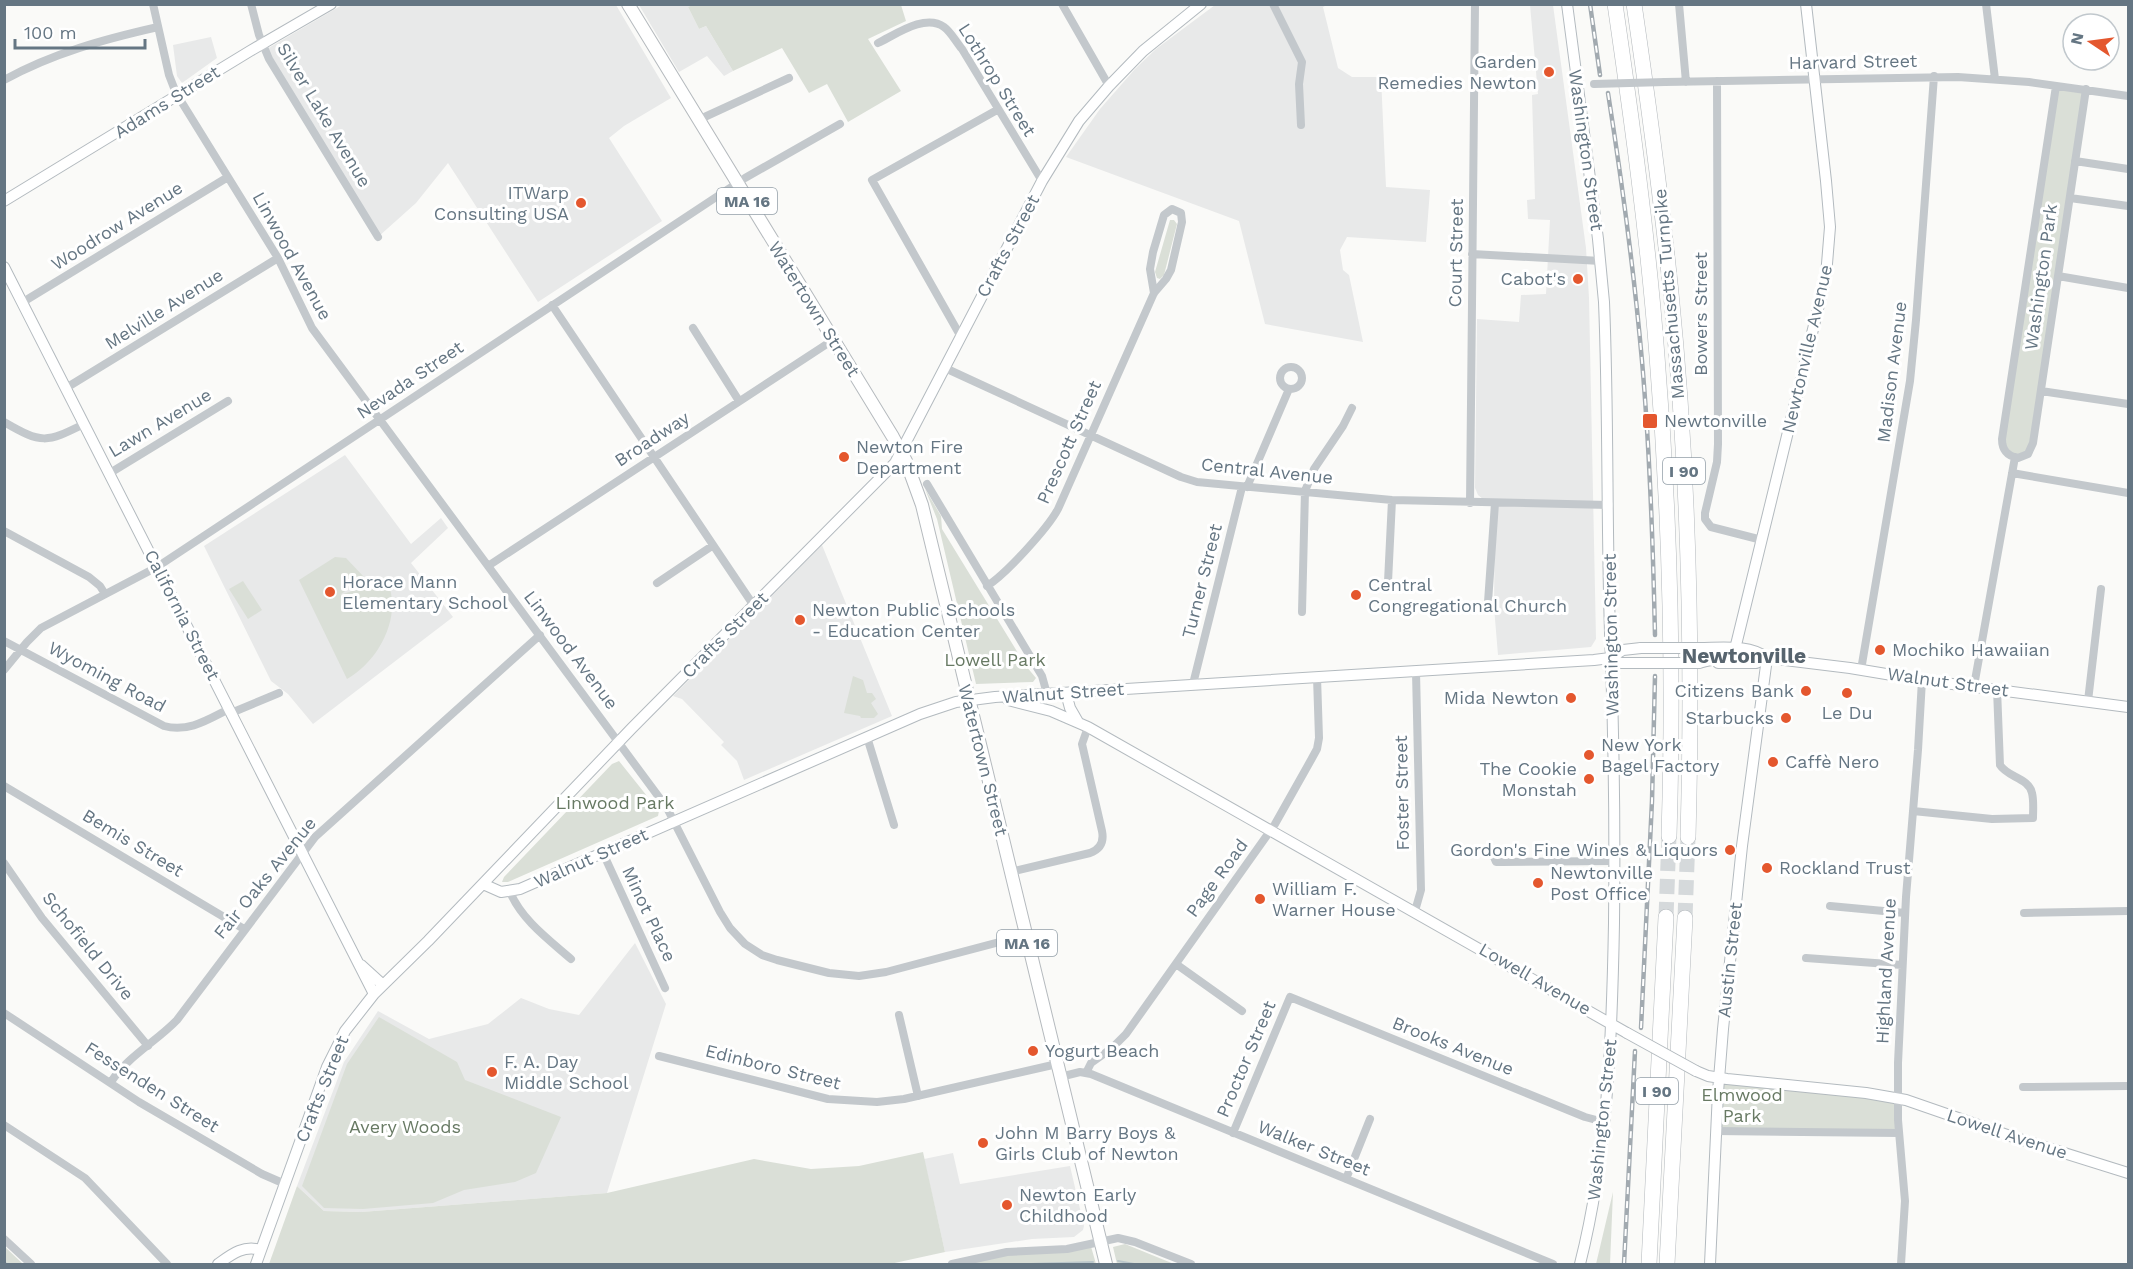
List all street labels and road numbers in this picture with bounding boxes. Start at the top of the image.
street label: Lothrop Street [954,19,1041,141]
street label: Silver Lake Avenue [273,39,376,191]
street label: Harvard Street [1789,50,1918,73]
street label: Adams Street [110,61,224,142]
street label: Washington Street [1565,68,1608,232]
street label: Woodrow Avenue [47,177,186,274]
street label: Linwood Avenue [249,188,336,324]
road number: MA 16 [717,188,777,214]
street label: Massachusetts Turnpike [1649,188,1688,400]
street label: Crafts Street [972,191,1044,301]
street label: Court Street [1444,198,1467,308]
street label: Washington Park [2020,203,2061,351]
street label: Watertown Street [764,237,865,381]
street label: Bowers Street [1690,251,1711,376]
street label: Newtonville Avenue [1777,263,1836,435]
street label: Melville Avenue [101,264,227,353]
street label: Madison Avenue [1872,300,1911,444]
street label: Nevada Street [352,336,467,423]
street label: Prescott Street [1032,376,1105,507]
street label: Lawn Avenue [105,384,215,461]
street label: Broadway [610,406,694,471]
street label: Central Avenue [1200,453,1334,488]
road number: I 90 [1663,458,1705,484]
street label: Turner Street [1177,521,1226,640]
street label: California Street [140,546,225,684]
street label: Washington Street [1599,553,1622,717]
street label: Linwood Avenue [520,586,623,713]
street label: Crafts Street [677,587,772,682]
street label: Wyoming Road [45,637,170,716]
street label: Walnut Street [1886,663,2011,700]
street label: Walnut Street [1001,678,1125,707]
street label: Watertown Street [954,682,1013,838]
street label: Foster Street [1390,735,1413,851]
street label: Bemis Street [79,804,188,881]
street label: Fair Oaks Avenue [209,813,320,943]
street label: Walnut Street [531,823,651,892]
street label: Page Road [1181,835,1252,921]
street label: Minot Place [618,863,681,965]
street label: Schofield Drive [38,887,139,1004]
street label: Highland Avenue [1871,898,1900,1044]
street label: Austin Street [1713,901,1746,1019]
road number: MA 16 [997,930,1057,956]
street label: Lowell Avenue [1476,938,1595,1019]
street label: Proctor Street [1212,997,1280,1120]
street label: Brooks Avenue [1389,1012,1517,1079]
street label: Crafts Street [291,1032,353,1145]
street label: Fessenden Street [81,1037,224,1137]
street label: Washington Street [1583,1037,1620,1202]
street label: Edinboro Street [703,1040,843,1094]
road number: I 90 [1636,1078,1678,1104]
street label: Lowell Avenue [1944,1104,2070,1163]
street label: Walker Street [1255,1115,1374,1180]

